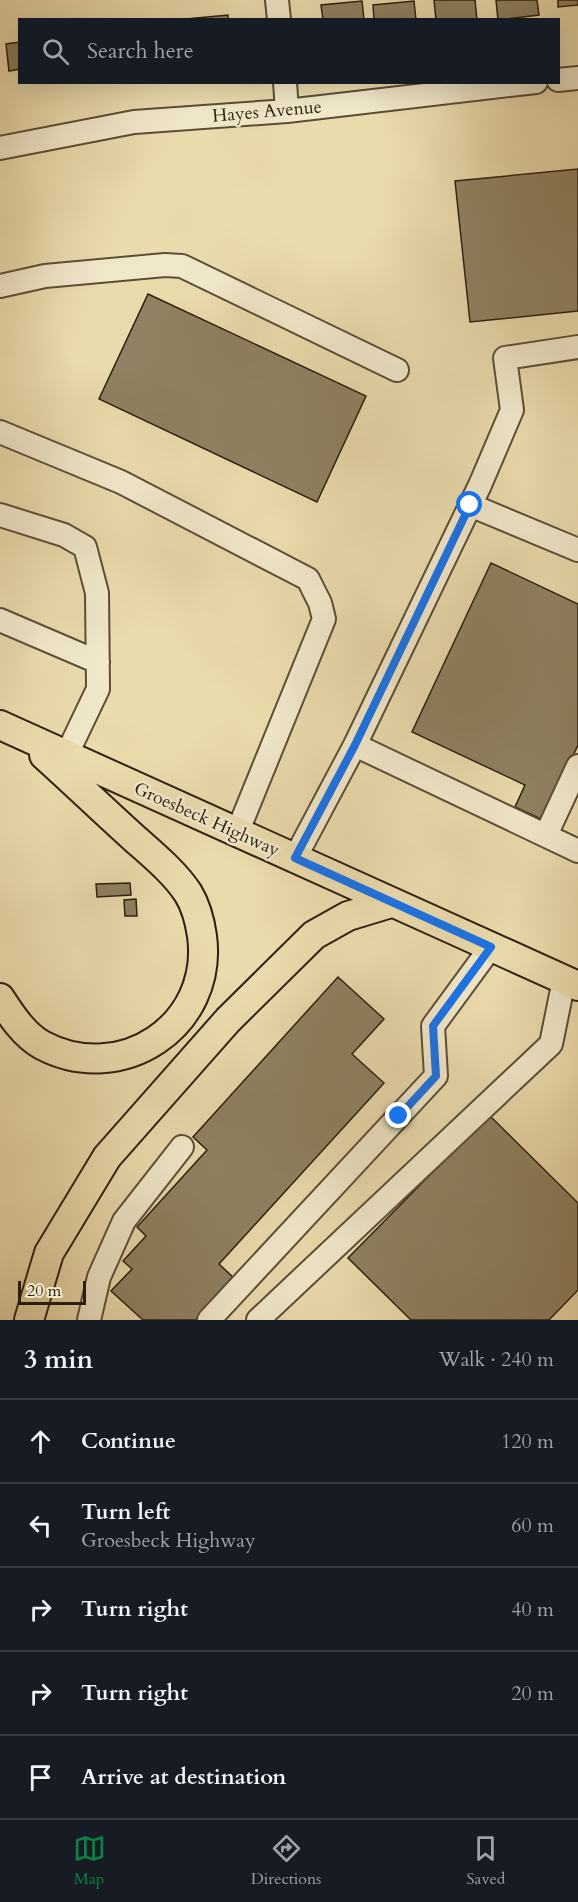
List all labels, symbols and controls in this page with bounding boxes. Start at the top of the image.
search box [18,18,560,84]
icon: search [39,35,72,68]
text: Search here [87,36,194,66]
street label: Hayes Avenue [211,94,323,129]
route start [456,491,482,517]
street label: Groesbeck Highway [130,776,284,863]
route end [385,1102,411,1128]
scale bar [18,1278,86,1306]
text: 20 m [27,1280,61,1302]
text: 3 min [24,1342,93,1377]
text: Walk · 240 m [439,1346,554,1373]
icon: ahead [24,1425,57,1458]
text: Continue [81,1426,176,1456]
text: 120 m [501,1428,554,1455]
text: Turn left [81,1497,170,1527]
icon: left [24,1509,57,1542]
text: 60 m [511,1512,554,1539]
text: Groesbeck Highway [81,1527,256,1554]
icon: right [24,1593,57,1626]
text: Turn right [81,1594,188,1624]
text: 40 m [511,1596,554,1623]
icon: right [24,1677,57,1710]
text: Turn right [81,1678,188,1708]
text: 20 m [511,1680,554,1707]
icon: arrive [24,1761,57,1794]
text: Arrive at destination [81,1762,286,1792]
tab: Map [73,1832,106,1890]
tab: Directions [251,1832,321,1890]
tab: Saved [467,1832,505,1890]

